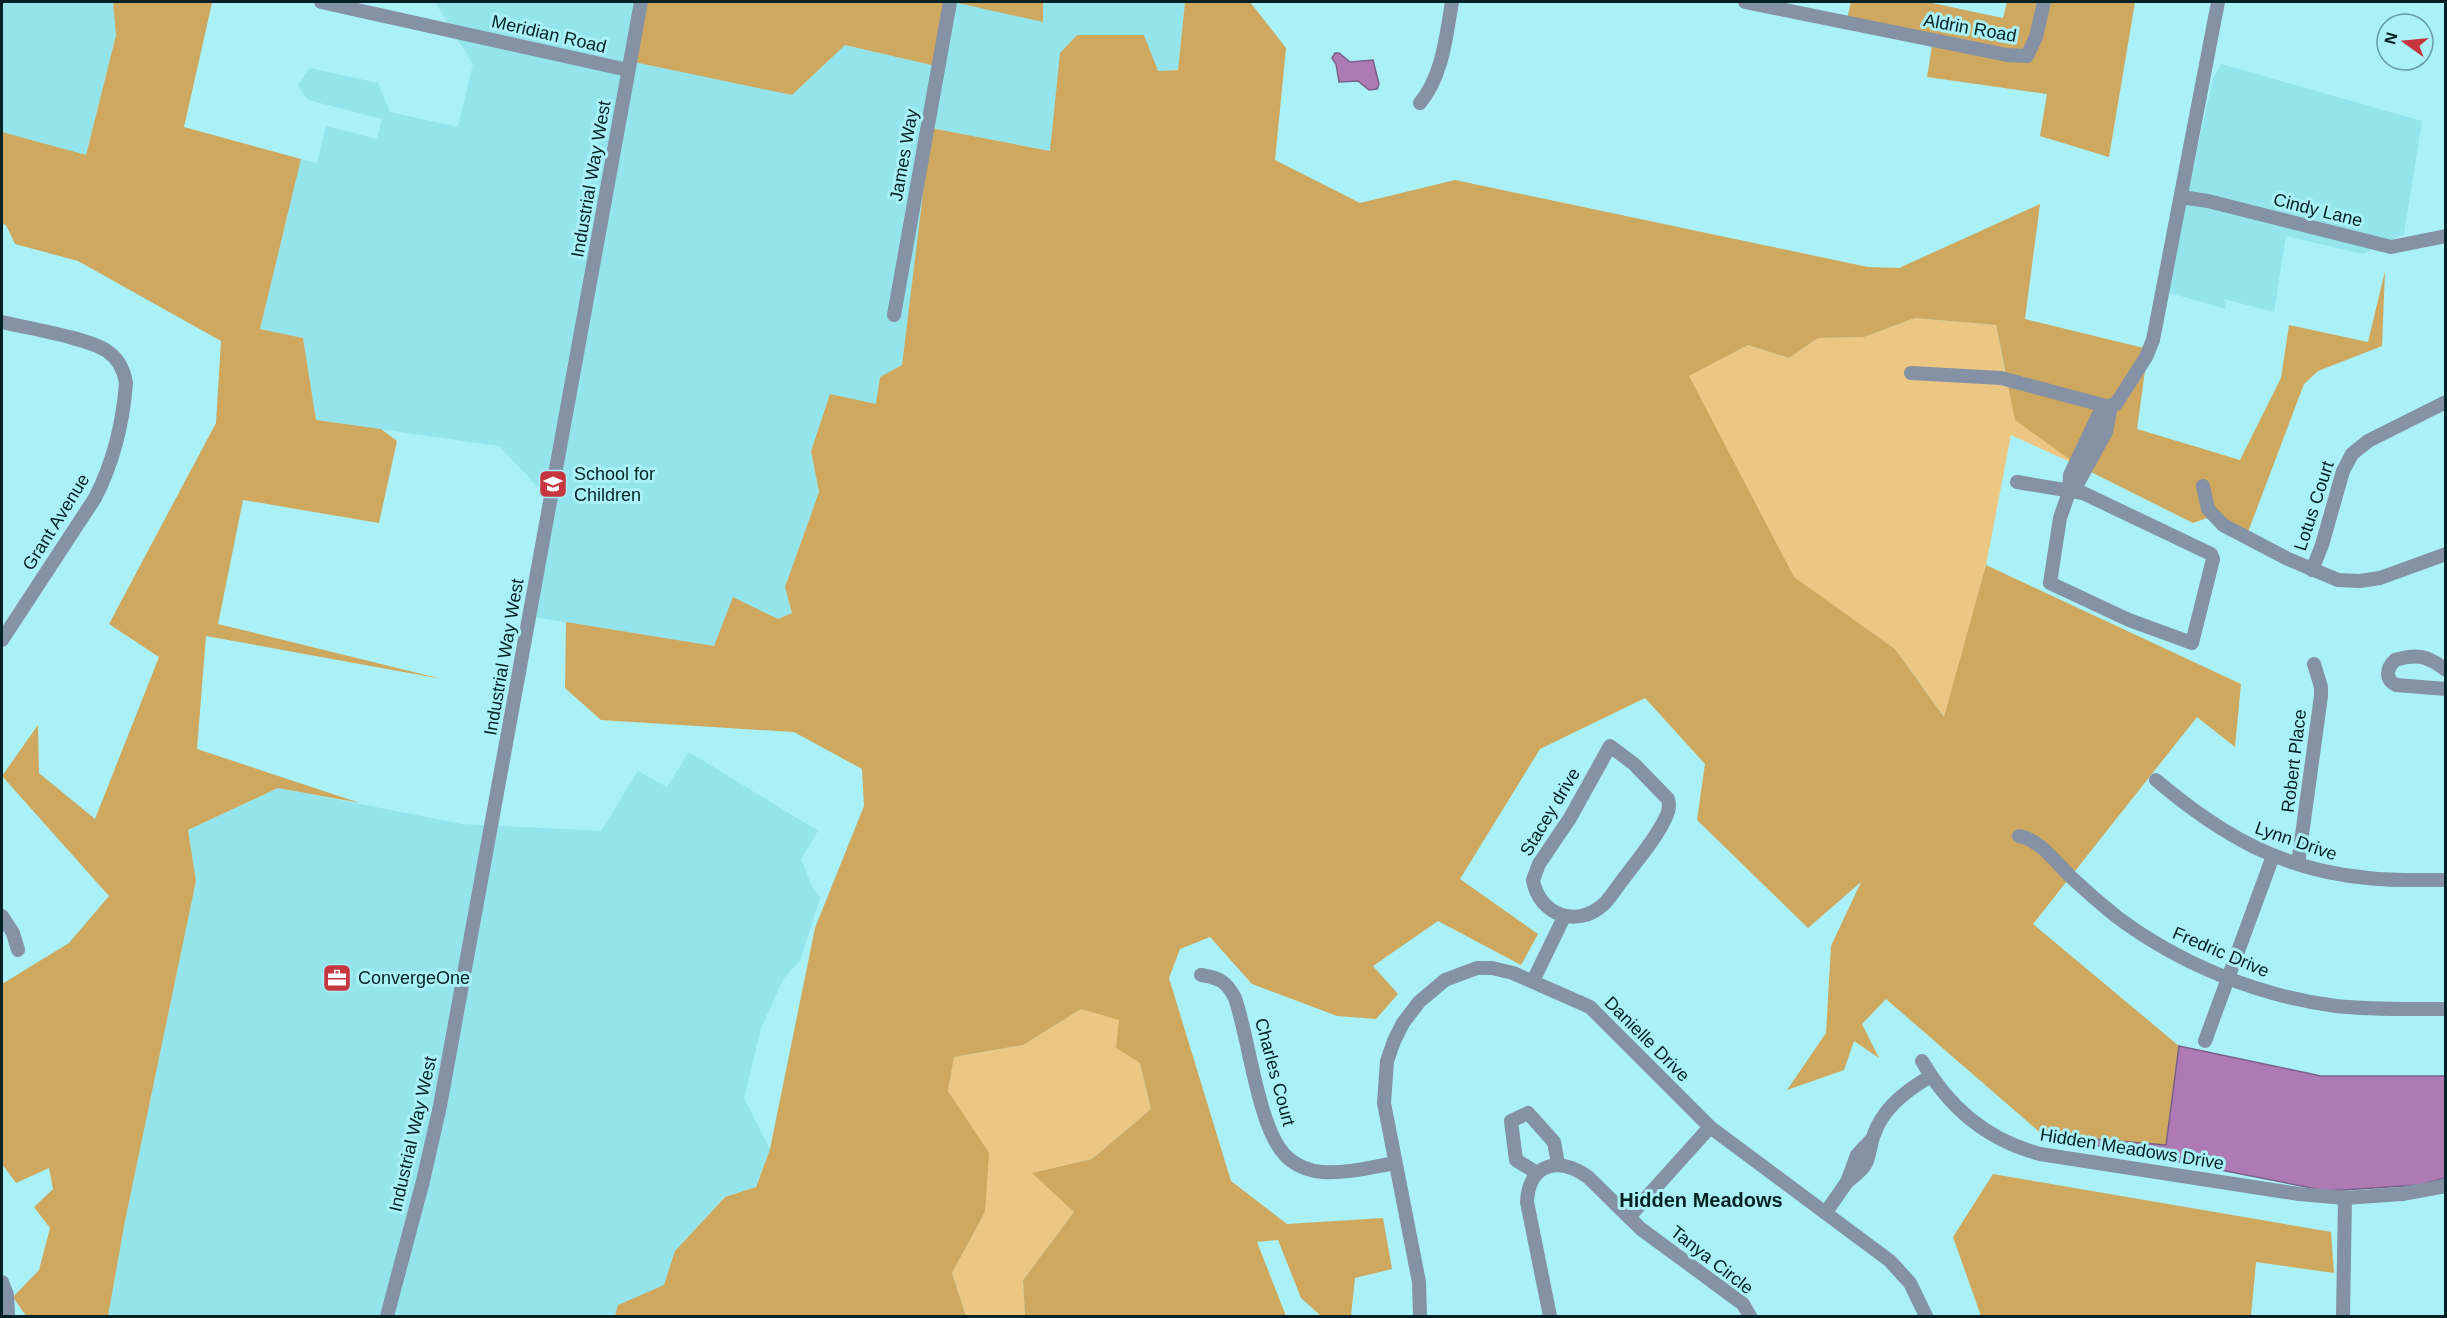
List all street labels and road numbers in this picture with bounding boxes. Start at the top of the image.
street label: Aldrin Road [1922,10,2018,46]
street label: Meridian Road [490,11,608,57]
street label: Industrial Way West [567,99,615,259]
street label: James Way [886,107,922,203]
street label: Cindy Lane [2271,189,2365,231]
street label: Lotus Court [2290,459,2338,553]
street label: Grant Avenue [18,470,94,574]
street label: Industrial Way West [480,577,528,737]
street label: Robert Place [2278,708,2310,814]
street label: Stacey drive [1516,764,1584,860]
street label: Lynn Drive [2252,818,2340,864]
street label: Fredric Drive [2170,923,2272,981]
street label: Danielle Drive [1600,992,1694,1086]
street label: Charles Court [1251,1016,1299,1128]
street label: Industrial Way West [385,1054,441,1214]
street label: Hidden Meadows Drive [2039,1125,2225,1173]
street label: Tanya Circle [1667,1222,1757,1298]

